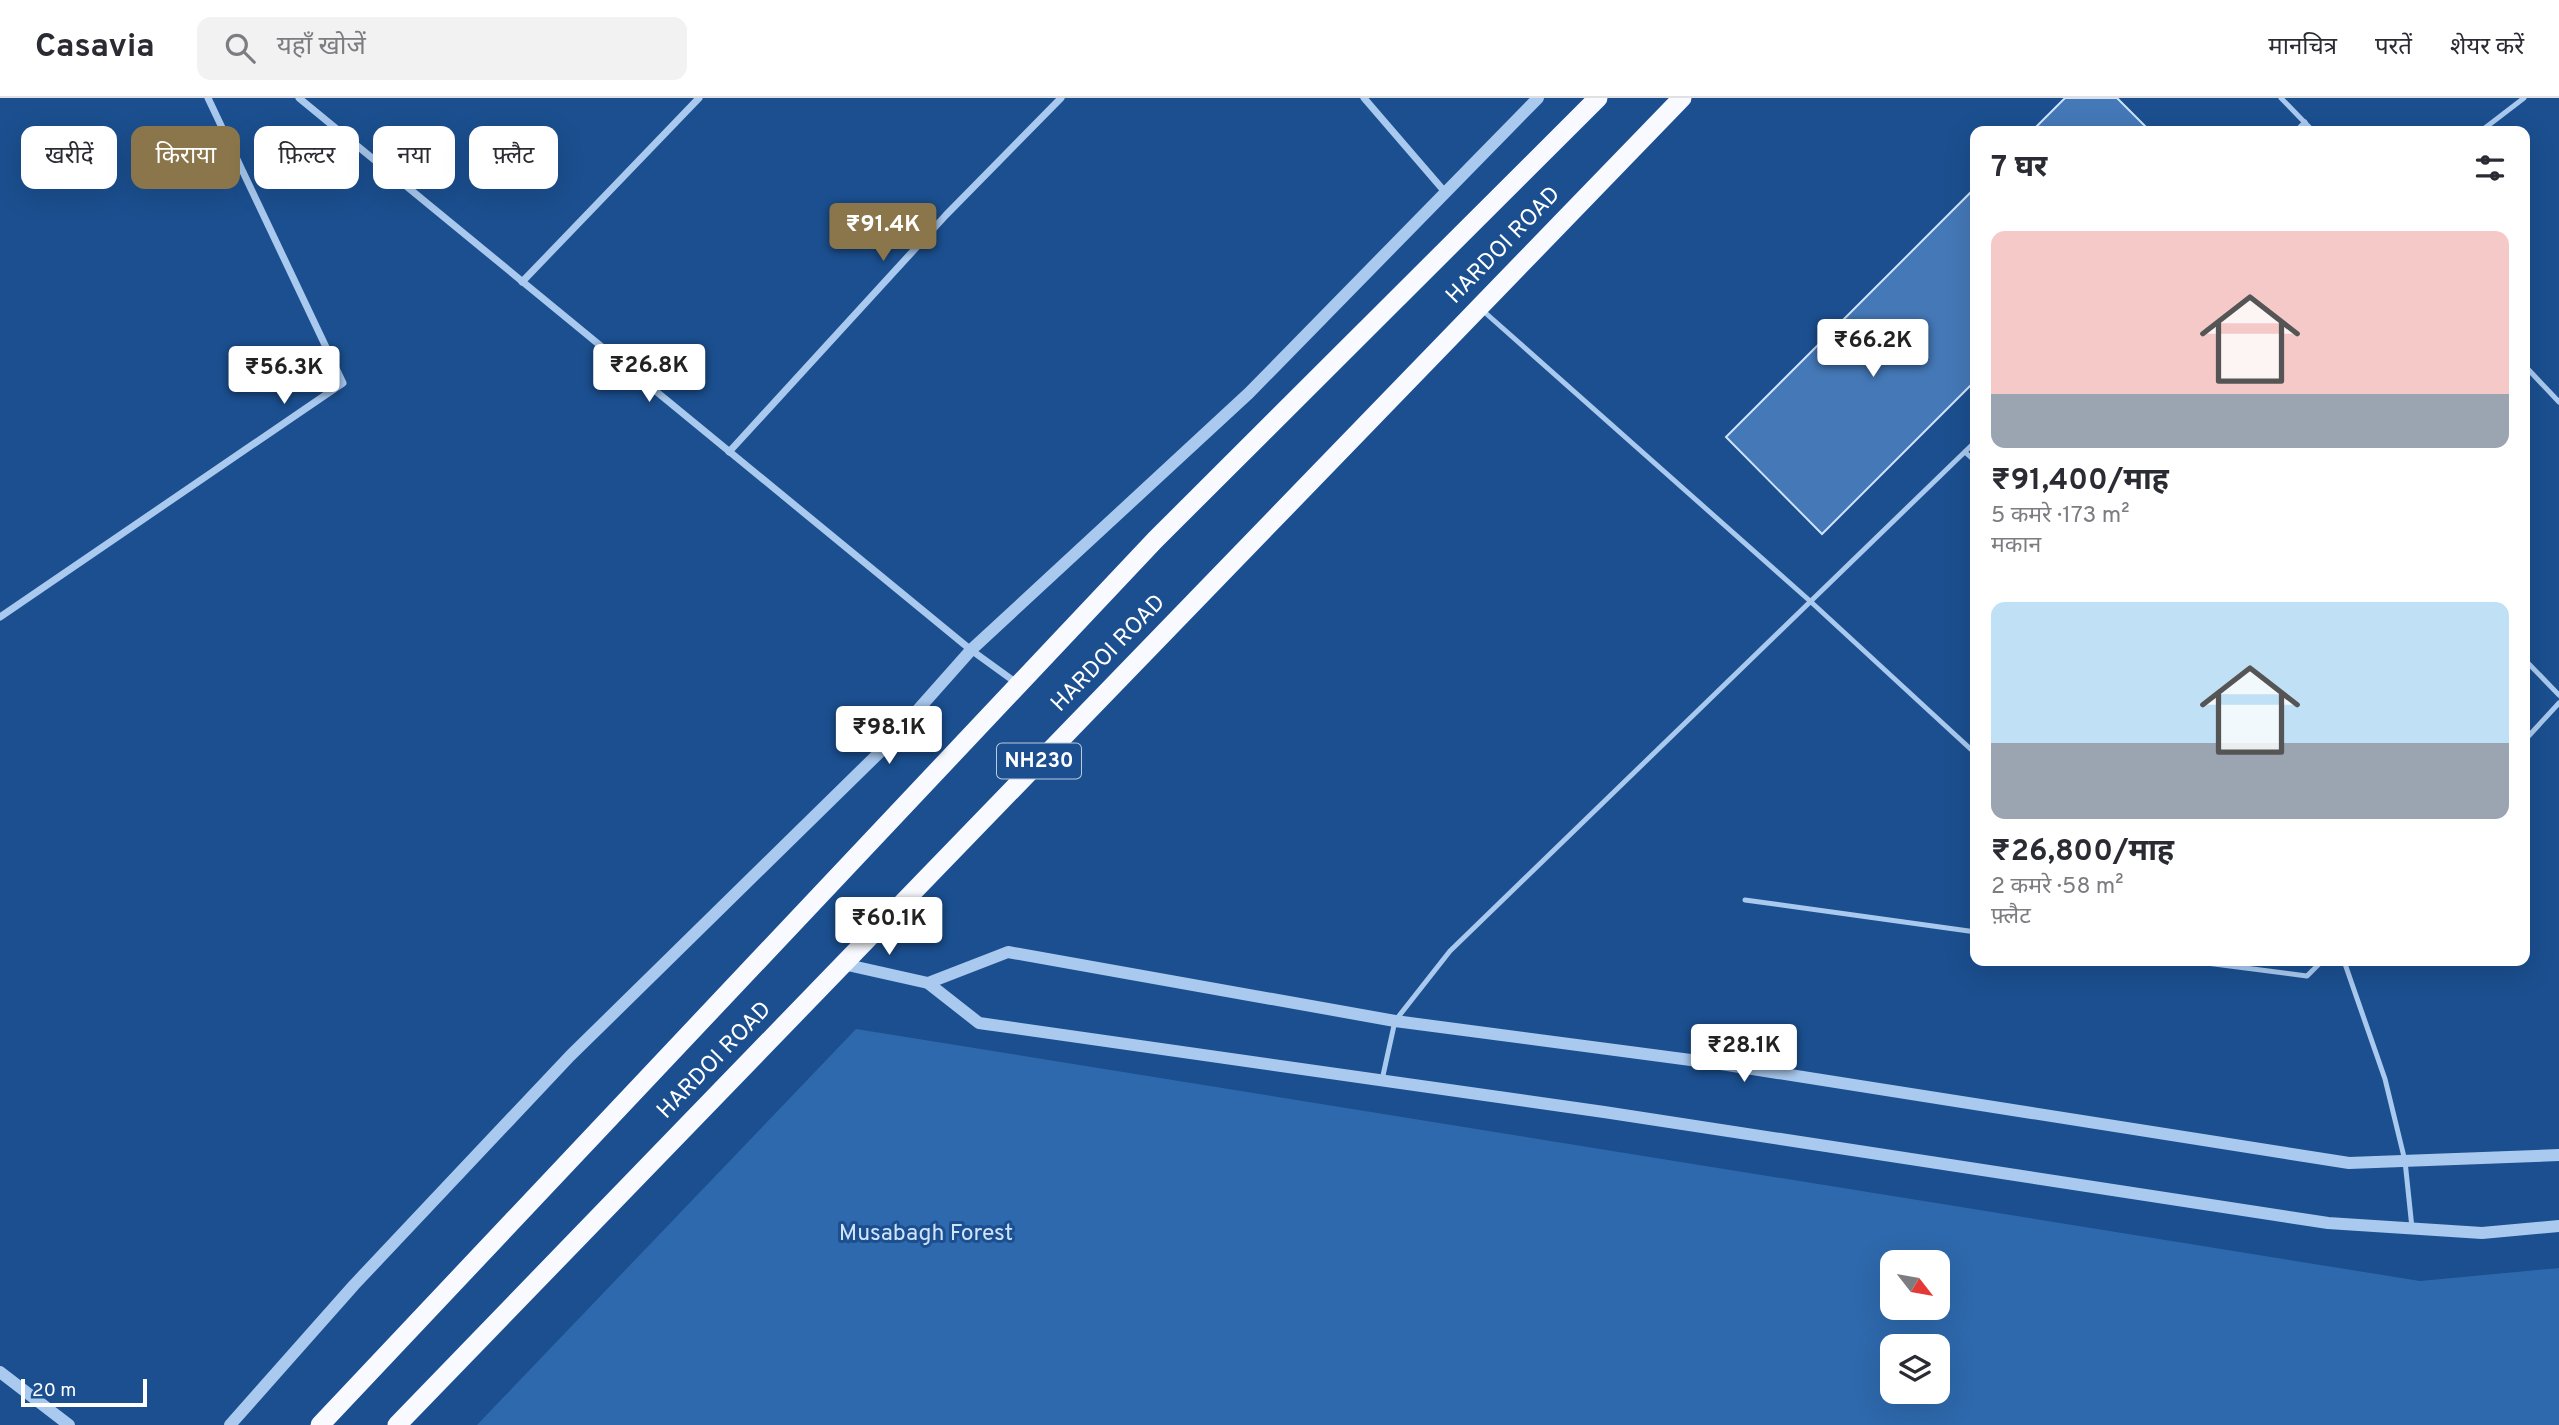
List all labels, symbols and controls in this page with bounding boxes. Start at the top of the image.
search box [197,17,687,80]
text: Casavia [35,27,155,69]
icon: search [221,29,259,67]
text: यहाँ खोजें [277,31,366,64]
text: मानचित्र [2268,33,2337,63]
text: परतें [2375,33,2412,63]
text: शेयर करें [2450,33,2524,63]
chip: खरीदें [21,126,117,189]
chip: किराया [131,126,240,189]
chip: फ़िल्टर [254,126,359,189]
chip: नया [373,126,455,189]
chip: फ़्लैट [469,126,558,189]
icon: filters [2471,149,2509,187]
text: 7 घर [1991,150,2047,187]
street label: HARDOI ROAD [1441,181,1567,311]
pin: ₹91.4K [826,204,940,263]
text: ₹91.4K [845,211,921,240]
icon: home [2187,276,2313,402]
pin: ₹66.2K [1816,320,1930,379]
text: ₹66.2K [1833,327,1913,356]
pin: ₹26.8K [592,344,706,404]
pin: ₹56.3K [227,346,341,406]
text: ₹26.8K [609,352,689,381]
text: ₹56.3K [245,354,323,383]
text: ₹91,400/माह [1991,463,2169,500]
text: 5 कमरे · 173 m² [1991,502,2130,531]
text: मकान [1991,532,2041,561]
street label: HARDOI ROAD [1046,589,1172,719]
icon: home [2187,647,2313,773]
pin: ₹98.1K [832,706,946,766]
text: ₹98.1K [852,714,926,743]
road number: NH230 [997,744,1081,778]
text: ₹26,800/माह [1991,834,2174,871]
text: 2 कमरे · 58 m² [1991,873,2124,902]
pin: ₹60.1K [832,898,946,957]
text: फ़्लैट [1991,903,2031,932]
text: ₹60.1K [851,905,927,934]
street label: HARDOI ROAD [652,996,778,1126]
pin: ₹28.1K [1687,1024,1801,1084]
text: ₹28.1K [1707,1032,1781,1061]
park label: Musabagh Forest [839,1220,1013,1249]
north arrow [1880,1250,1950,1320]
map controls [1880,1250,1950,1404]
button: layers [1880,1334,1950,1404]
scale bar [21,1376,147,1408]
text: 20 m [32,1379,76,1403]

